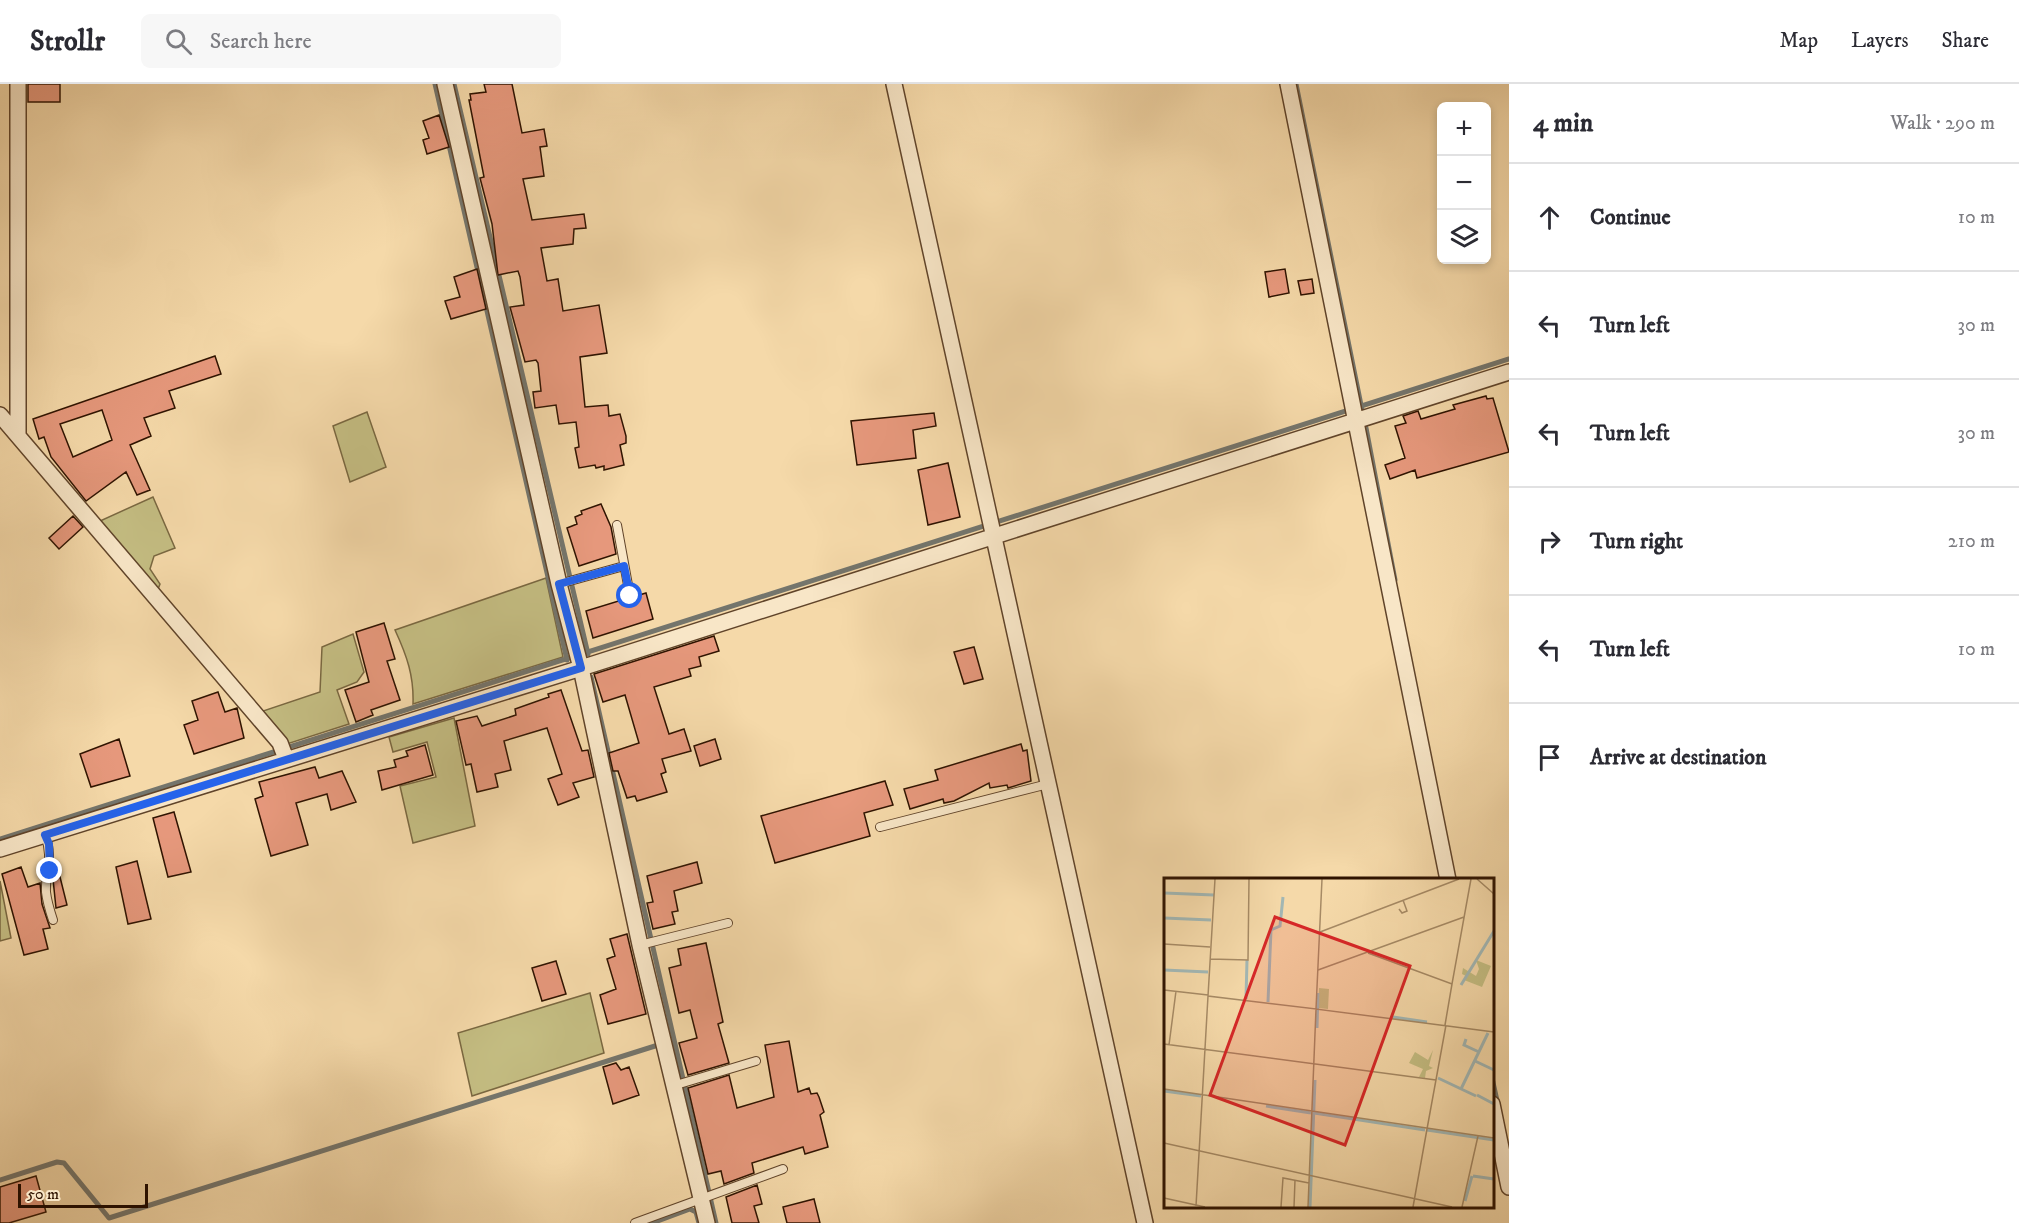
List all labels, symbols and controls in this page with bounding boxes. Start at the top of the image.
search box [141,14,561,68]
text: Strollr [30,24,105,59]
icon: search [162,25,195,58]
text: Search here [210,28,312,55]
text: Map [1779,28,1818,54]
text: Layers [1851,28,1909,54]
text: Share [1942,28,1989,54]
map controls [1437,102,1491,264]
button: + [1437,102,1491,156]
text: 4 min [1533,107,1593,140]
text: Walk · 290 m [1890,111,1995,136]
button: − [1437,156,1491,210]
icon: ahead [1533,201,1566,234]
text: Continue [1590,204,1671,231]
text: 10 m [1958,205,1995,230]
button: layers [1437,210,1491,264]
icon: left [1533,309,1566,342]
text: Turn left [1590,312,1670,339]
text: 30 m [1957,313,1995,338]
icon: left [1533,417,1566,450]
text: Turn left [1590,420,1670,447]
text: 30 m [1957,421,1995,446]
icon: right [1533,525,1566,558]
text: Turn right [1590,528,1683,555]
text: 210 m [1948,529,1995,554]
route start [616,582,642,608]
icon: left [1533,633,1566,666]
text: Turn left [1590,636,1670,663]
text: 10 m [1958,637,1995,662]
icon: arrive [1533,741,1566,774]
text: Arrive at destination [1590,744,1767,771]
route end [36,857,62,883]
inset map [1164,878,1494,1208]
scale bar [18,1181,148,1208]
text: 50 m [27,1184,59,1204]

